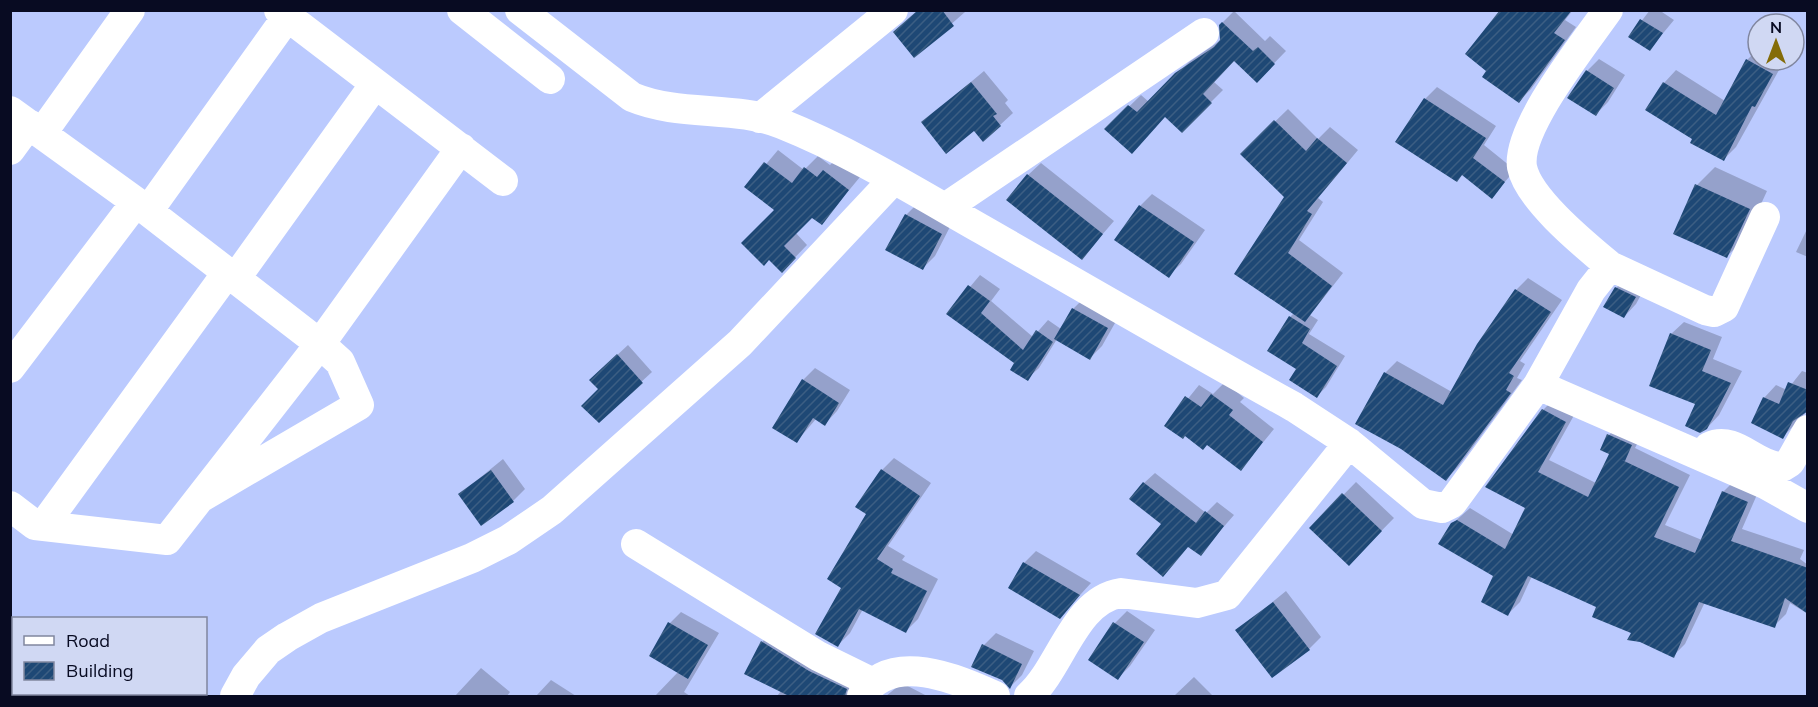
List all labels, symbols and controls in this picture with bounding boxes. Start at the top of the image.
north arrow [1746,12,1806,72]
text: N [1770,17,1782,37]
legend [12,617,207,695]
text: Road [66,629,110,652]
text: Building [66,659,134,682]

